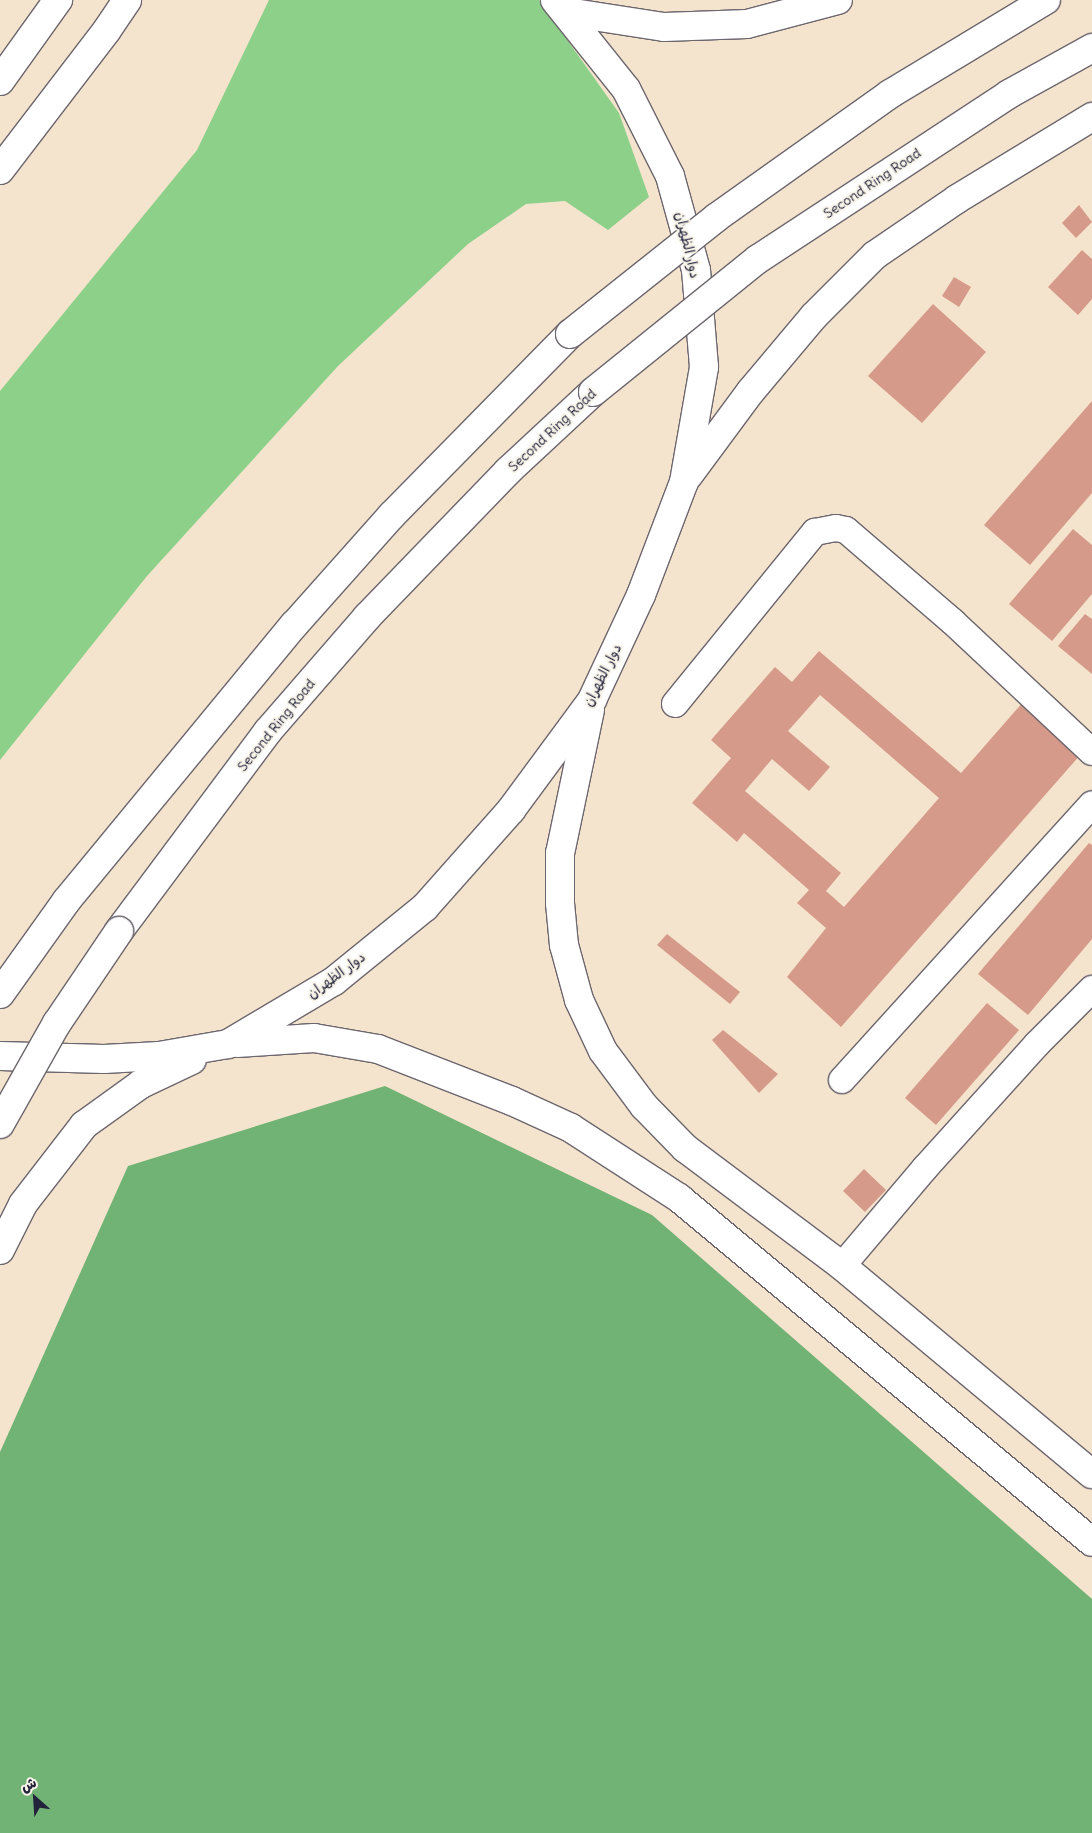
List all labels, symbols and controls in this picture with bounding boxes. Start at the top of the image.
street label: Second Ring Road [820,144,924,222]
street label: دوار الظهران [672,210,704,280]
street label: Second Ring Road [505,385,599,475]
street label: دوار الظهران [579,641,625,709]
street label: Second Ring Road [234,675,318,775]
street label: دوار الظهران [304,948,368,1002]
north arrow [10,1773,60,1823]
text: ش [18,1773,39,1796]

